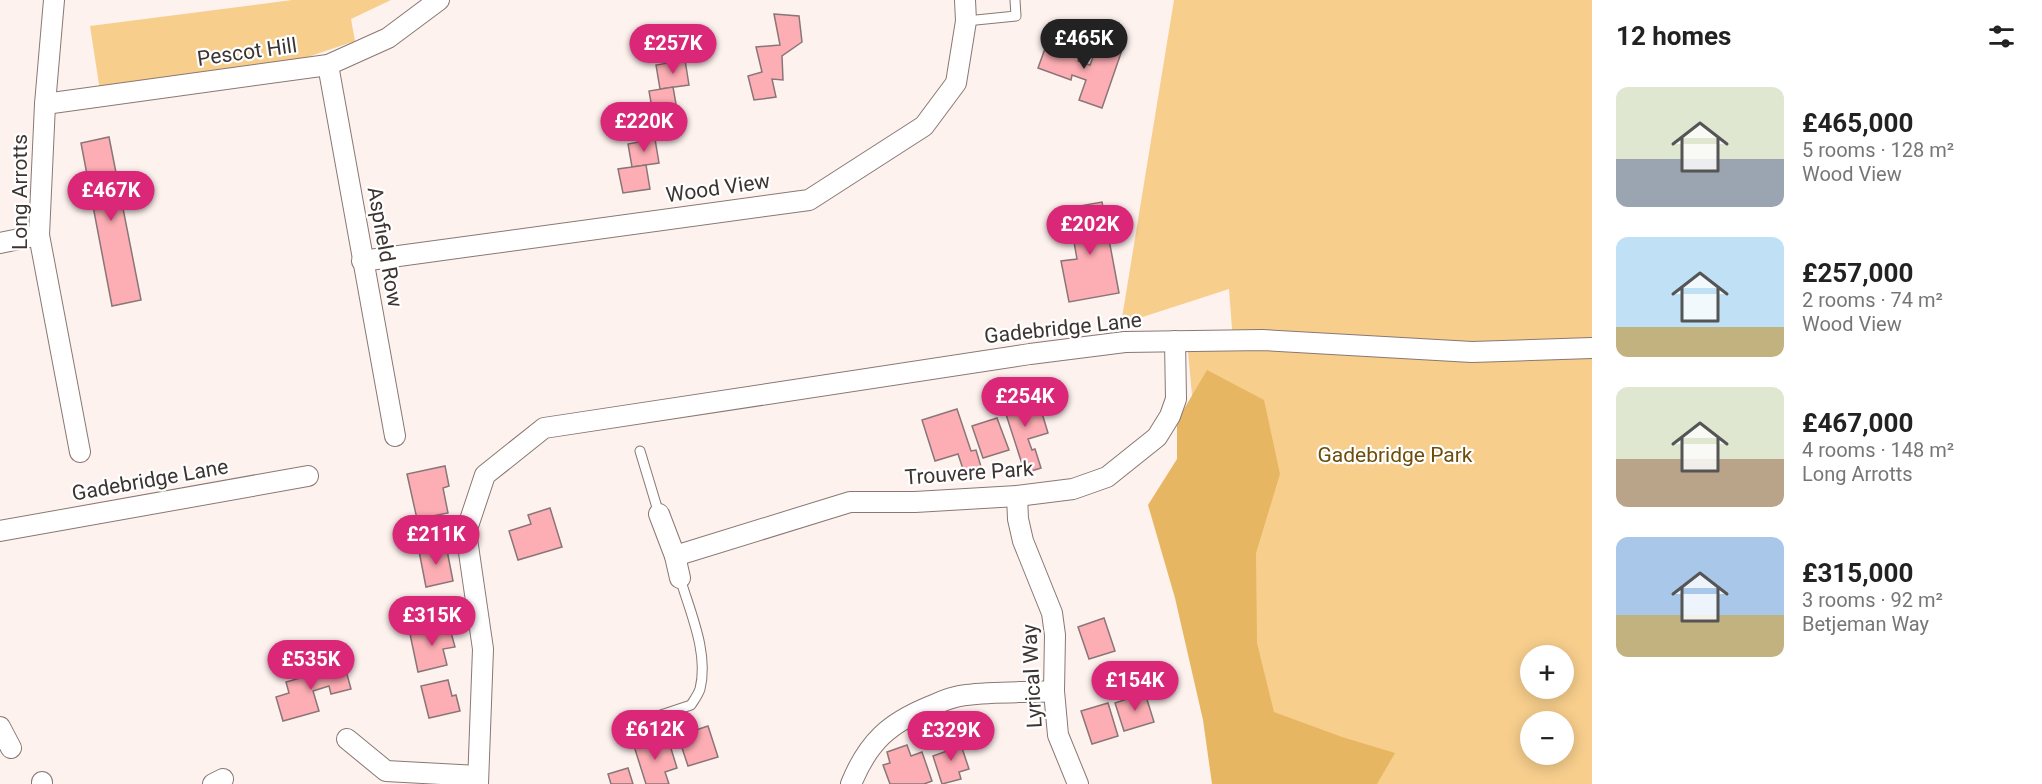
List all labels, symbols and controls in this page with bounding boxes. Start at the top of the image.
pin: £465K [1042,19,1126,70]
icon: filters [1985,20,2018,53]
text: 12 homes [1616,21,1731,51]
pin: £257K [631,24,715,75]
text: £465K [1054,26,1114,50]
text: £257K [643,31,703,55]
street label: Pescot Hill [196,33,298,71]
pin: £220K [602,102,686,153]
text: £465,000 [1802,108,1913,138]
text: £220K [614,109,674,133]
icon: home [1664,111,1736,183]
street label: Long Arrotts [8,134,32,250]
text: 5 rooms · 128 m² [1802,138,1954,162]
text: Wood View [1802,162,1902,186]
street label: Wood View [664,169,772,207]
pin: £467K [69,171,153,222]
text: £467K [81,178,141,202]
street label: Aspfield Row [363,185,407,309]
pin: £202K [1048,205,1132,256]
text: £202K [1060,212,1120,236]
text: £257,000 [1802,258,1913,288]
icon: home [1664,261,1736,333]
text: 2 rooms · 74 m² [1802,288,1943,312]
street label: Gadebridge Lane [983,308,1143,348]
text: Wood View [1802,312,1902,336]
pin: £254K [983,377,1067,428]
text: £254K [995,384,1055,408]
text: £467,000 [1802,408,1913,438]
icon: home [1664,411,1736,483]
text: 4 rooms · 148 m² [1802,438,1954,462]
park label: Gadebridge Park [1317,443,1473,467]
street label: Gadebridge Lane [70,454,230,506]
street label: Trouvere Park [904,457,1035,489]
text: Long Arrotts [1802,462,1913,486]
pin: £211K [394,515,478,566]
text: £211K [406,522,466,546]
text: £315,000 [1802,558,1913,588]
icon: home [1664,561,1736,633]
text: 3 rooms · 92 m² [1802,588,1943,612]
pin: £315K [390,596,474,647]
text: £315K [402,603,462,627]
text: Betjeman Way [1802,612,1929,636]
street label: Lyrical Way [1017,623,1047,729]
pin: £535K [269,640,353,691]
map controls [1520,645,1574,765]
button: + [1520,645,1574,699]
text: £535K [281,647,341,671]
pin: £154K [1093,661,1177,712]
text: £154K [1105,668,1165,692]
pin: £612K [613,710,697,761]
pin: £329K [909,711,993,762]
button: − [1520,711,1574,765]
text: £612K [625,717,685,741]
text: £329K [921,718,981,742]

